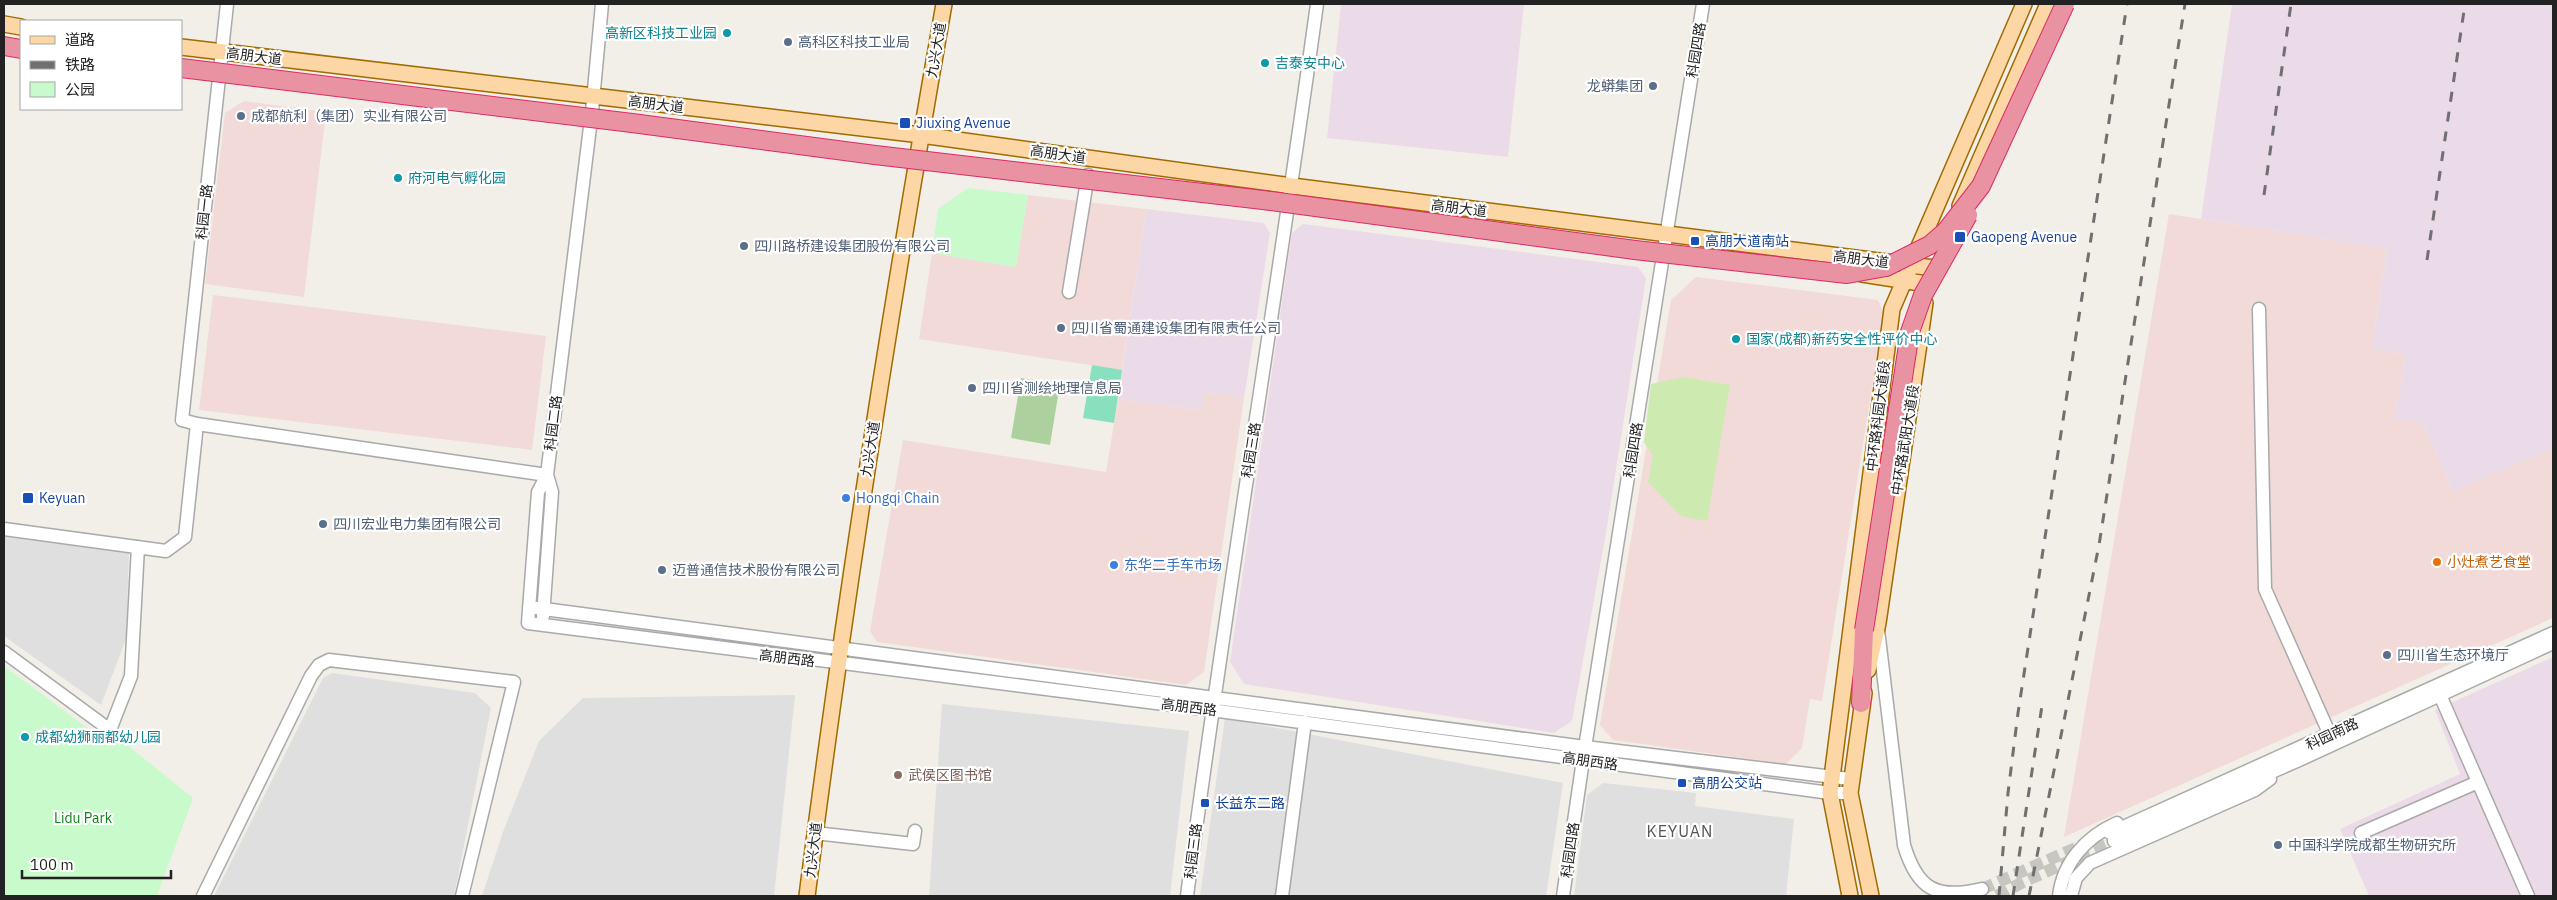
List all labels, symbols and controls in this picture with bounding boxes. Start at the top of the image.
legend [20,20,182,110]
street label: 九兴大道 [922,21,950,79]
street label: 科园四路 [1683,21,1709,79]
place label: 高新区科技工业园 [605,24,717,42]
marker: 高新区科技工业园 [721,27,733,39]
text: 道路 [65,30,95,49]
place label: 高科区科技工业局 [798,33,910,51]
marker: 高科区科技工业局 [782,36,794,48]
street label: 高朋大道 [225,44,283,68]
place label: 吉泰安中心 [1275,54,1345,72]
text: 铁路 [65,55,95,74]
marker: 吉泰安中心 [1259,57,1271,69]
place label: 龙蟒集团 [1587,77,1643,95]
text: 公园 [65,80,95,99]
marker: 龙蟒集团 [1647,80,1659,92]
street label: 高朋大道 [627,92,685,116]
place label: 成都航利（集团）实业有限公司 [251,107,447,125]
marker: 成都航利（集团）实业有限公司 [235,110,247,122]
place label: Jiuxing Avenue [916,114,1011,132]
marker: Jiuxing Avenue [898,116,912,130]
street label: 高朋大道 [1029,141,1087,167]
place label: 府河电气孵化园 [408,169,506,187]
marker: 府河电气孵化园 [392,172,404,184]
street label: 科园一路 [192,183,216,241]
street label: 高朋大道 [1430,196,1488,220]
place label: Gaopeng Avenue [1971,228,2078,246]
marker: Gaopeng Avenue [1953,230,1967,244]
place label: 高朋大道南站 [1705,232,1789,250]
marker: 高朋大道南站 [1689,235,1701,247]
place label: 四川路桥建设集团股份有限公司 [754,237,950,255]
marker: 四川路桥建设集团股份有限公司 [738,240,750,252]
street label: 高朋大道 [1832,247,1890,271]
place label: 四川省蜀通建设集团有限责任公司 [1071,319,1281,337]
marker: 四川省蜀通建设集团有限责任公司 [1055,322,1067,334]
place label: 国家(成都)新药安全性评价中心 [1746,330,1937,348]
marker: 国家(成都)新药安全性评价中心 [1730,333,1742,345]
street label: 中环路科园大道段 [1862,359,1894,473]
place label: 四川省测绘地理信息局 [982,379,1122,397]
marker: 四川省测绘地理信息局 [966,382,978,394]
street label: 中环路武阳大道段 [1887,383,1923,497]
street label: 科园二路 [541,394,565,452]
street label: 九兴大道 [857,420,883,478]
street label: 科园三路 [1238,421,1264,479]
street label: 科园四路 [1620,421,1646,479]
place label: Keyuan [39,489,86,507]
place label: Hongqi Chain [856,489,940,507]
marker: Keyuan [21,491,35,505]
marker: Hongqi Chain [840,492,852,504]
place label: 四川宏业电力集团有限公司 [333,515,501,533]
marker: 四川宏业电力集团有限公司 [317,518,329,530]
place label: 小灶煮艺食堂 [2447,553,2531,571]
place label: 东华二手车市场 [1124,556,1222,574]
marker: 小灶煮艺食堂 [2431,556,2443,568]
marker: 东华二手车市场 [1108,559,1120,571]
place label: 迈普通信技术股份有限公司 [672,561,840,579]
marker: 迈普通信技术股份有限公司 [656,564,668,576]
street label: 高朋西路 [758,646,816,670]
place label: 四川省生态环境厅 [2397,646,2509,664]
marker: 四川省生态环境厅 [2381,649,2393,661]
street label: 高朋西路 [1160,695,1218,719]
street label: 科园南路 [2303,714,2361,754]
place label: 成都幼狮丽都幼儿园 [35,728,161,746]
marker: 成都幼狮丽都幼儿园 [19,731,31,743]
street label: 高朋西路 [1561,748,1619,774]
place label: 武侯区图书馆 [908,766,992,784]
marker: 武侯区图书馆 [892,769,904,781]
place label: 高朋公交站 [1692,774,1762,792]
marker: 高朋公交站 [1676,777,1688,789]
place label: 长益东二路 [1215,794,1285,812]
marker: 长益东二路 [1199,797,1211,809]
park label: Lidu Park [54,809,113,827]
street label: 九兴大道 [801,821,825,879]
street label: 科园四路 [1557,821,1583,879]
district label: KEYUAN [1647,821,1713,841]
street label: 科园三路 [1181,822,1205,880]
place label: 中国科学院成都生物研究所 [2288,836,2456,854]
marker: 中国科学院成都生物研究所 [2272,839,2284,851]
scale bar [22,848,171,880]
text: 100 m [30,855,74,874]

